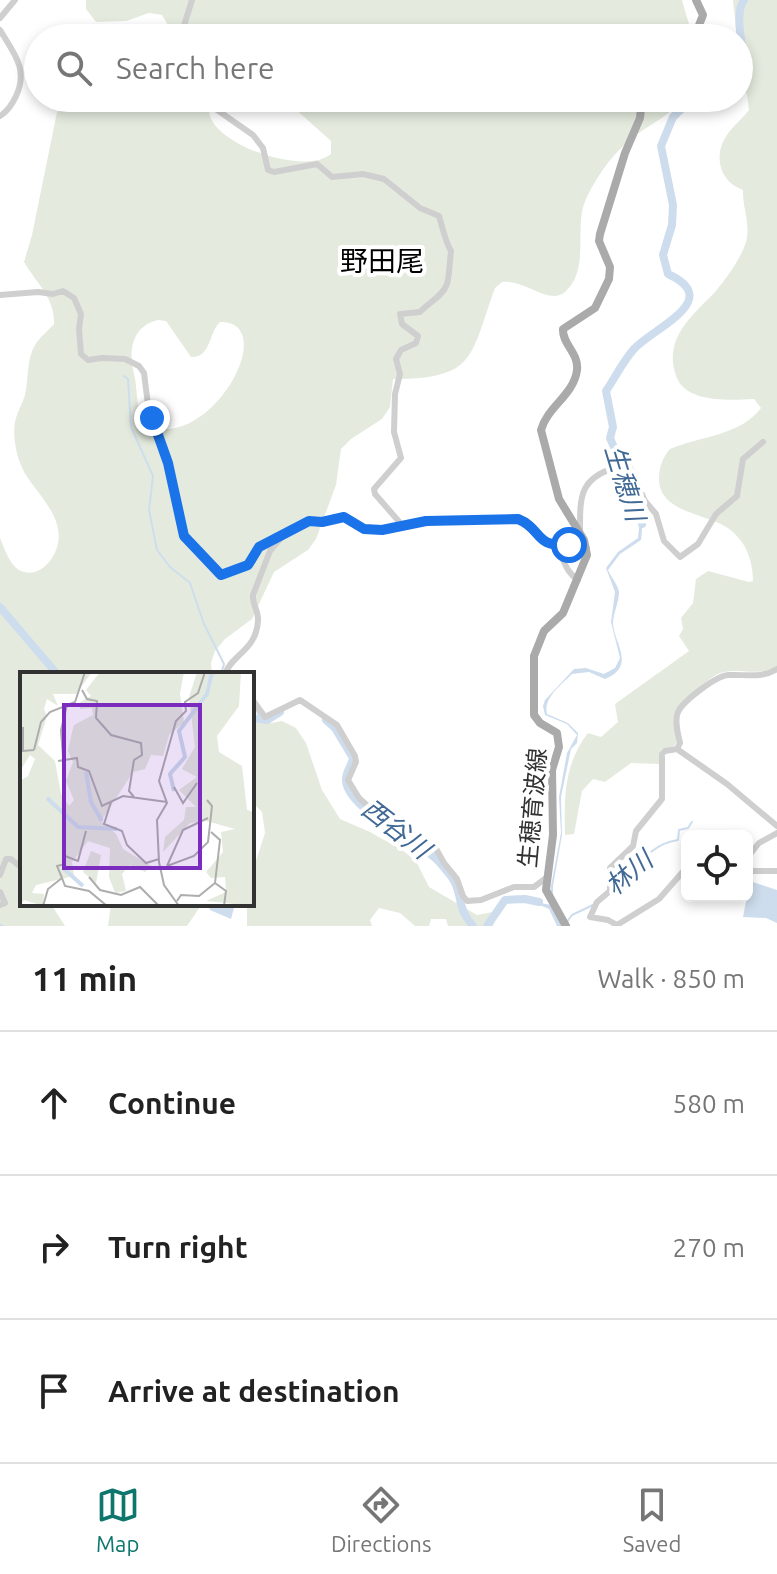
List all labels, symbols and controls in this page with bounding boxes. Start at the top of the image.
search box [24,24,753,112]
icon: search [52,46,96,90]
text: Search here [116,51,275,85]
district label: 野田尾 [340,245,424,276]
route end [134,400,170,436]
water label: 生穂川 [600,441,652,527]
route start [551,527,587,563]
inset map [20,672,254,906]
street label: 生穂育波線 [514,747,551,869]
water label: 西谷川 [357,793,438,866]
map controls [681,830,753,902]
button: locate [681,830,753,902]
water label: 林川 [599,843,660,900]
text: 11 min [32,959,137,997]
text: Walk · 850 m [597,964,745,993]
icon: ahead [32,1081,76,1125]
text: Continue [108,1086,236,1120]
text: 580 m [673,1089,745,1118]
icon: right [32,1225,76,1269]
text: Turn right [108,1230,248,1264]
text: 270 m [673,1233,745,1262]
icon: arrive [32,1369,76,1413]
text: Arrive at destination [108,1374,400,1408]
tab: Map [96,1483,140,1556]
tab: Directions [331,1483,431,1556]
tab: Saved [623,1483,681,1556]

